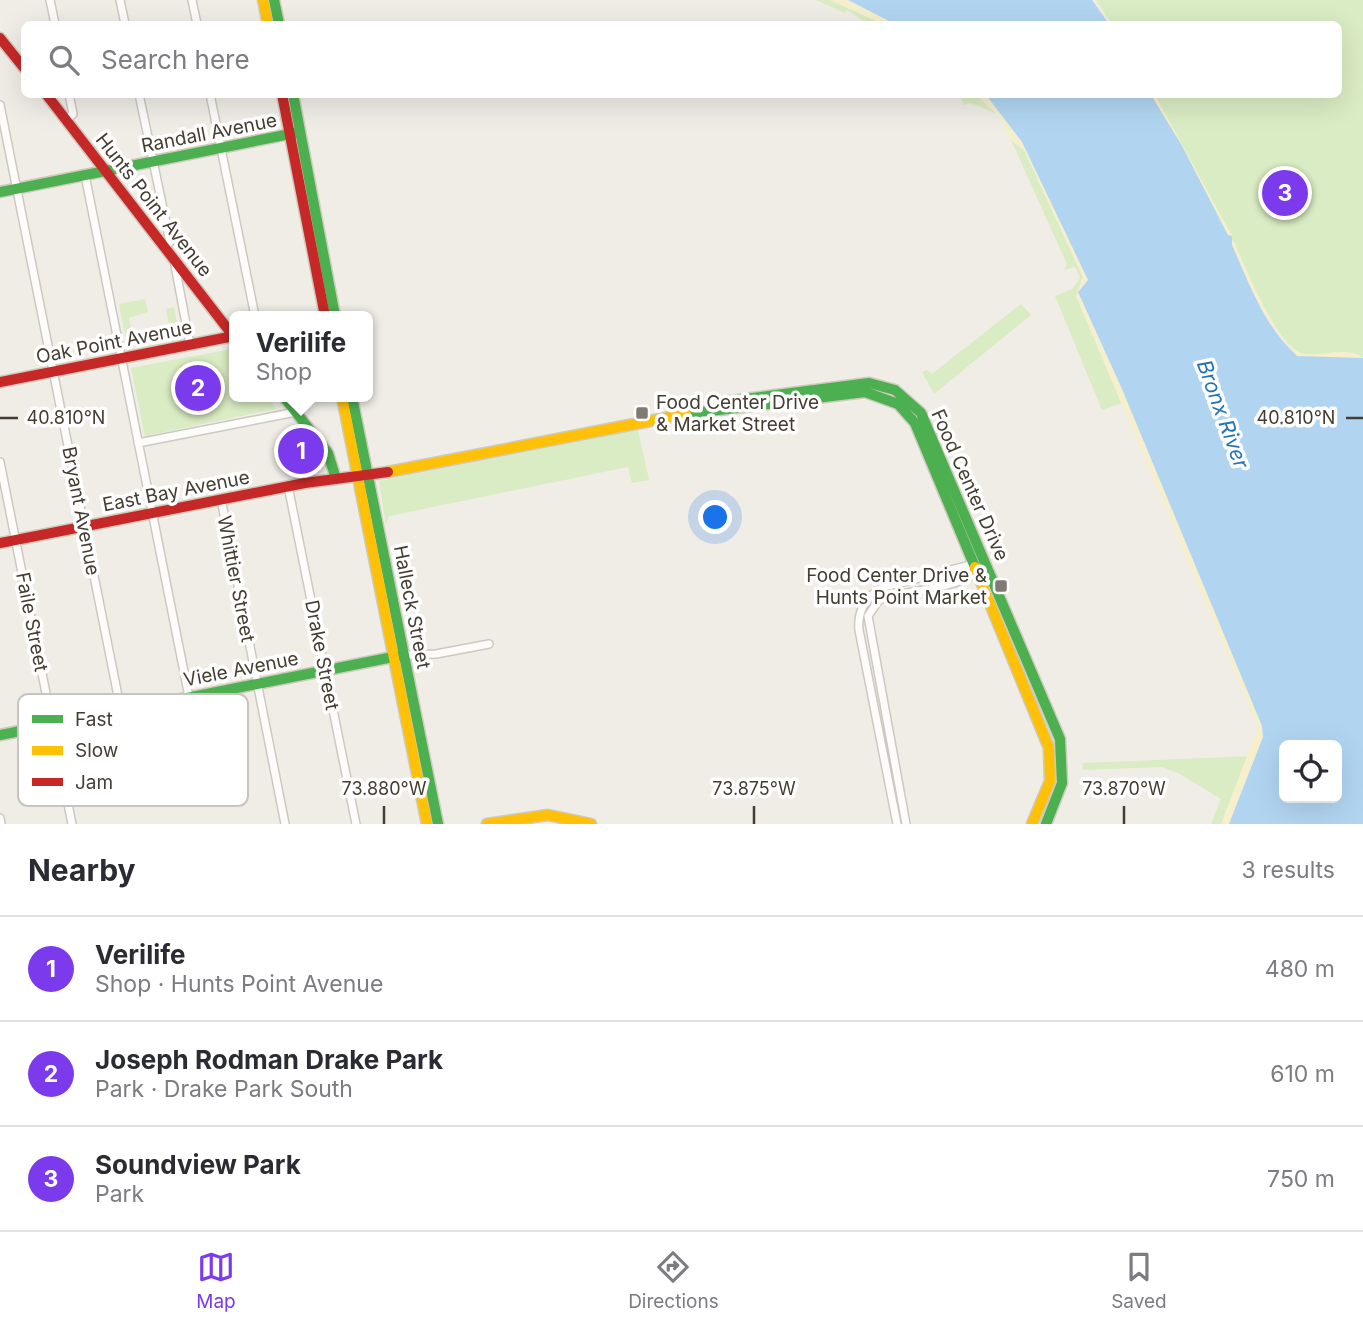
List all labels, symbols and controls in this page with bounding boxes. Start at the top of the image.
search box [21,21,1342,98]
icon: search [45,41,83,79]
text: Search here [101,44,250,75]
street label: Randall Avenue [139,109,279,157]
street label: Hunts Point Avenue [91,129,217,281]
pin: 3 [1262,167,1308,219]
popup [229,311,373,402]
street label: Oak Point Avenue [34,316,194,368]
text: Verilife [256,327,346,358]
water label: Bronx River [1192,356,1255,473]
text: Shop [256,358,312,386]
pin: 2 [175,362,221,414]
place label: Food Center Drive & Market Street [656,391,819,436]
marker: Food Center Drive & Market Street [634,405,650,421]
street label: Food Center Drive [926,406,1014,564]
text: 40.810°N [27,407,105,428]
text: 40.810°N [1257,407,1335,428]
pin: 1 [278,425,324,477]
street label: Bryant Avenue [57,445,105,577]
street label: East Bay Avenue [101,465,251,517]
your location [698,500,732,534]
street label: Whittier Street [212,514,260,644]
street label: Halleck Street [389,543,435,671]
place label: Food Center Drive & Hunts Point Market [806,564,987,609]
street label: Faile Street [11,570,53,674]
marker: Food Center Drive & Hunts Point Market [993,578,1009,594]
street label: Drake Street [300,598,344,712]
street label: Viele Avenue [182,647,300,691]
legend [18,694,248,806]
text: Fast [75,708,113,731]
text: Slow [75,739,118,762]
map controls [1279,740,1342,803]
button: locate [1279,740,1342,803]
text: Jam [75,771,113,794]
text: 73.880°W [342,778,427,799]
text: 73.875°W [712,778,796,799]
text: 73.870°W [1082,778,1166,799]
text: Nearby [28,852,136,888]
text: 3 results [1242,856,1335,884]
text: Verilife [95,939,186,970]
text: 1 [46,955,56,983]
text: 480 m [1265,955,1335,983]
text: Shop · Hunts Point Avenue [95,970,383,998]
text: Joseph Rodman Drake Park [95,1044,443,1075]
text: 2 [44,1060,58,1088]
text: 610 m [1270,1060,1335,1088]
text: Park · Drake Park South [95,1075,353,1103]
text: Soundview Park [95,1149,301,1180]
text: 3 [44,1165,58,1193]
text: 750 m [1267,1165,1335,1193]
text: Park [95,1180,144,1208]
tab: Map [196,1248,236,1313]
tab: Directions [628,1248,719,1313]
tab: Saved [1111,1248,1167,1313]

